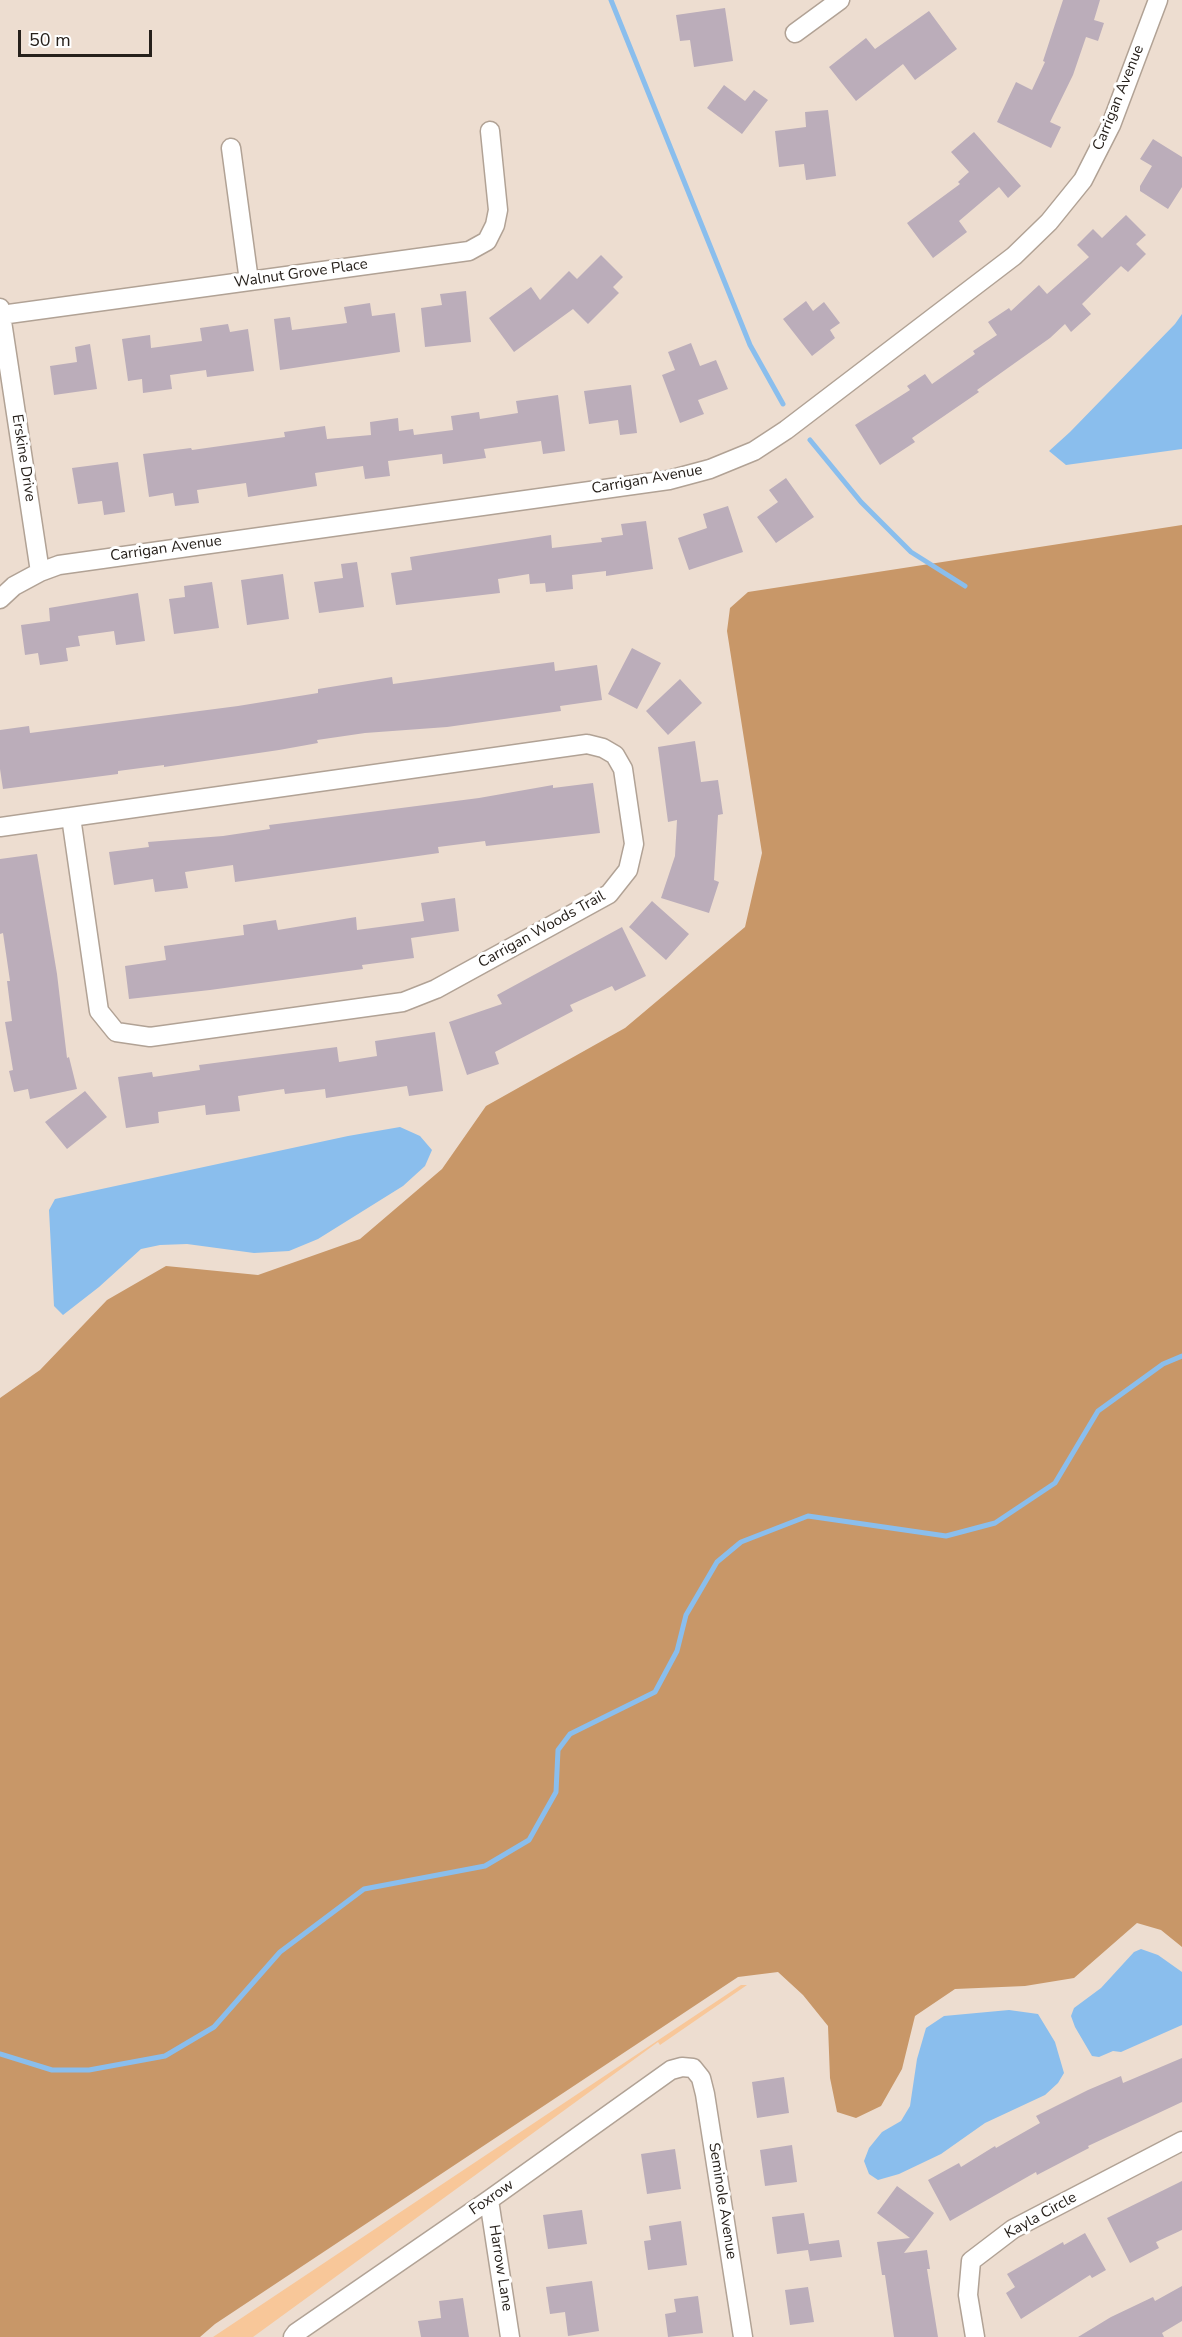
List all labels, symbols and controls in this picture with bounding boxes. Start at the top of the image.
scale bar [21,18,154,56]
text: 50 m [29,28,71,52]
street label: Carrigan Avenue [1090,43,1148,153]
street label: Walnut Grove Place [233,256,369,292]
street label: Erskine Drive [7,413,39,503]
street label: Carrigan Avenue [590,461,704,499]
street label: Carrigan Avenue [109,532,223,566]
street label: Carrigan Woods Trail [475,888,609,972]
street label: Seminole Avenue [704,2141,740,2261]
street label: Foxrow [466,2176,518,2220]
street label: Kayla Circle [1002,2189,1080,2243]
street label: Harrow Lane [484,2223,516,2313]

